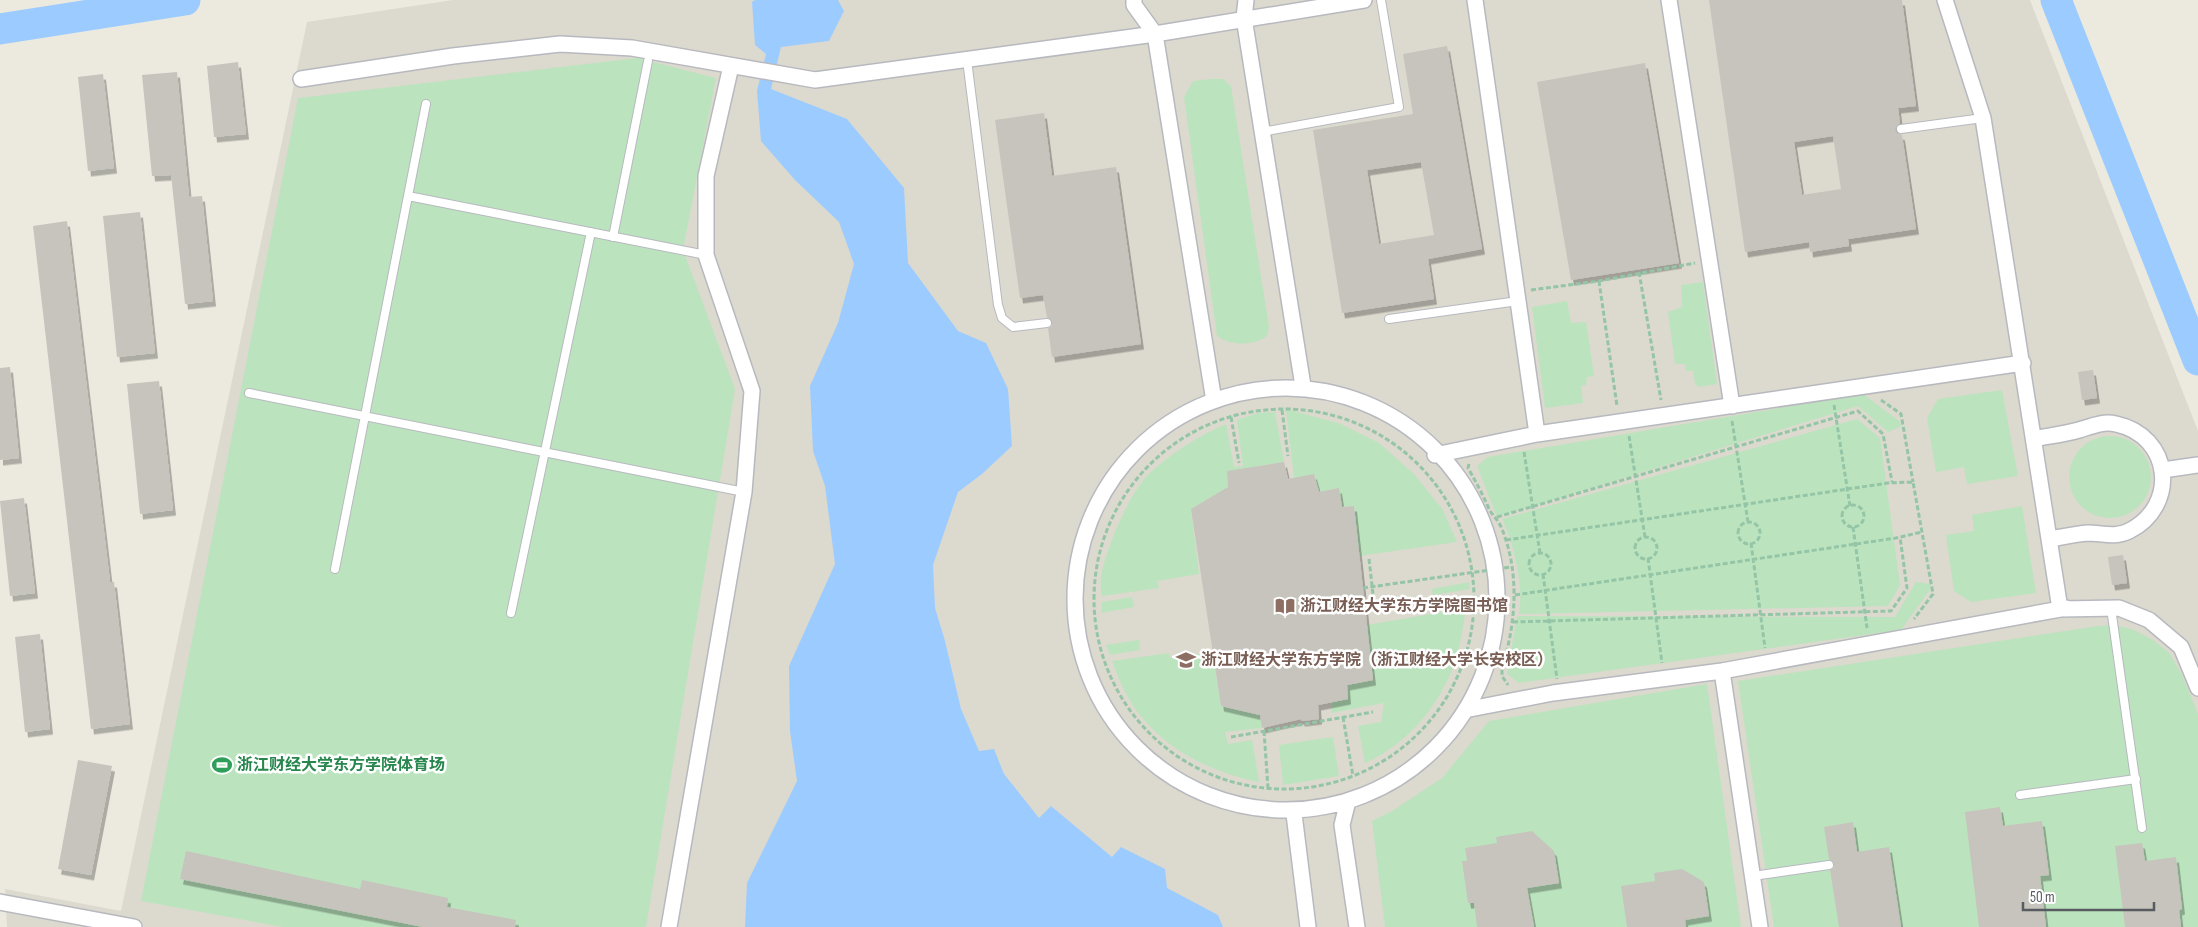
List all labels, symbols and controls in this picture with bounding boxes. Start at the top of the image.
library icon: 浙江财经大学东方学院图书馆 [1274,595,1296,617]
place label: 浙江财经大学东方学院图书馆 [1300,597,1508,616]
school or university icon: 浙江财经大学东方学院（浙江财经大学长安校区） [1175,649,1197,671]
place label: 浙江财经大学东方学院（浙江财经大学长安校区） [1201,650,1553,670]
sports icon: 浙江财经大学东方学院体育场 [211,754,233,776]
place label: 浙江财经大学东方学院体育场 [237,756,445,775]
scale bar [2023,880,2154,912]
text: 50 m [2030,888,2055,907]

